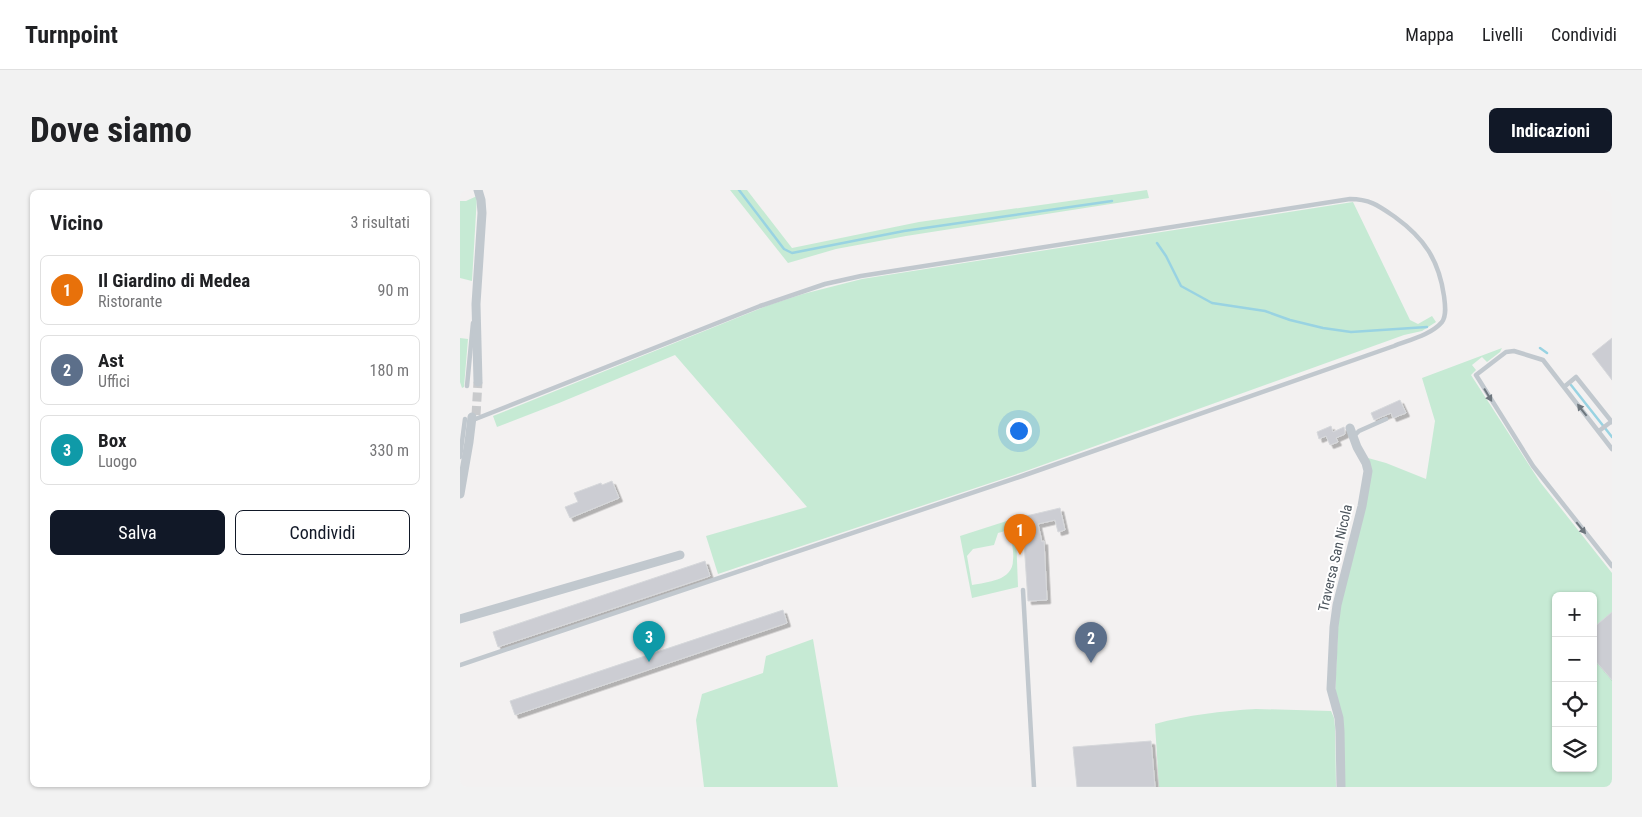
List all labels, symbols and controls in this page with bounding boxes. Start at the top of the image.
text: Turnpoint [25,21,118,49]
text: Mappa [1405,24,1454,45]
text: Livelli [1482,24,1523,45]
text: Condividi [1551,24,1617,45]
button: Indicazioni [1489,108,1612,153]
text: Dove siamo [30,110,192,151]
text: Vicino [50,211,103,235]
text: 3 risultati [350,213,410,232]
text: Il Giardino di Medea [98,269,250,292]
text: 1 [63,281,71,300]
text: 90 m [377,281,409,300]
text: Ristorante [98,292,162,311]
text: Ast [98,349,124,372]
text: 2 [63,361,71,380]
text: 180 m [370,361,409,380]
text: Uffici [98,372,130,391]
one-way arrow [1484,388,1493,401]
one-way arrow [1577,403,1587,417]
your location [1006,418,1032,444]
text: Box [98,429,127,452]
text: 3 [63,441,71,460]
text: 330 m [370,441,409,460]
text: Luogo [98,452,137,471]
street label: Traversa San Nicola [1315,503,1355,613]
button: Salva [50,510,225,555]
button: Condividi [235,510,410,555]
pin: 1 [1004,514,1036,555]
one-way arrow [1576,521,1587,534]
map controls [1552,592,1597,772]
button: + [1552,592,1597,637]
pin: 3 [633,621,665,662]
pin: 2 [1075,622,1107,663]
button: − [1552,637,1597,682]
button: locate [1552,682,1597,727]
button: layers [1552,727,1597,772]

